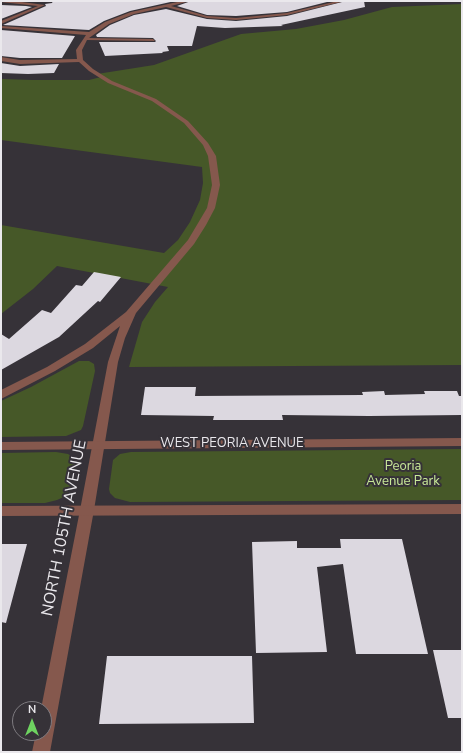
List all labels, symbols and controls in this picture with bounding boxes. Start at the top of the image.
street label: WEST PEORIA AVENUE [160,436,304,452]
street label: NORTH 105TH AVENUE [38,438,92,618]
park label: Peoria Avenue Park [366,459,440,490]
north arrow [12,701,52,741]
text: N [28,702,36,717]

